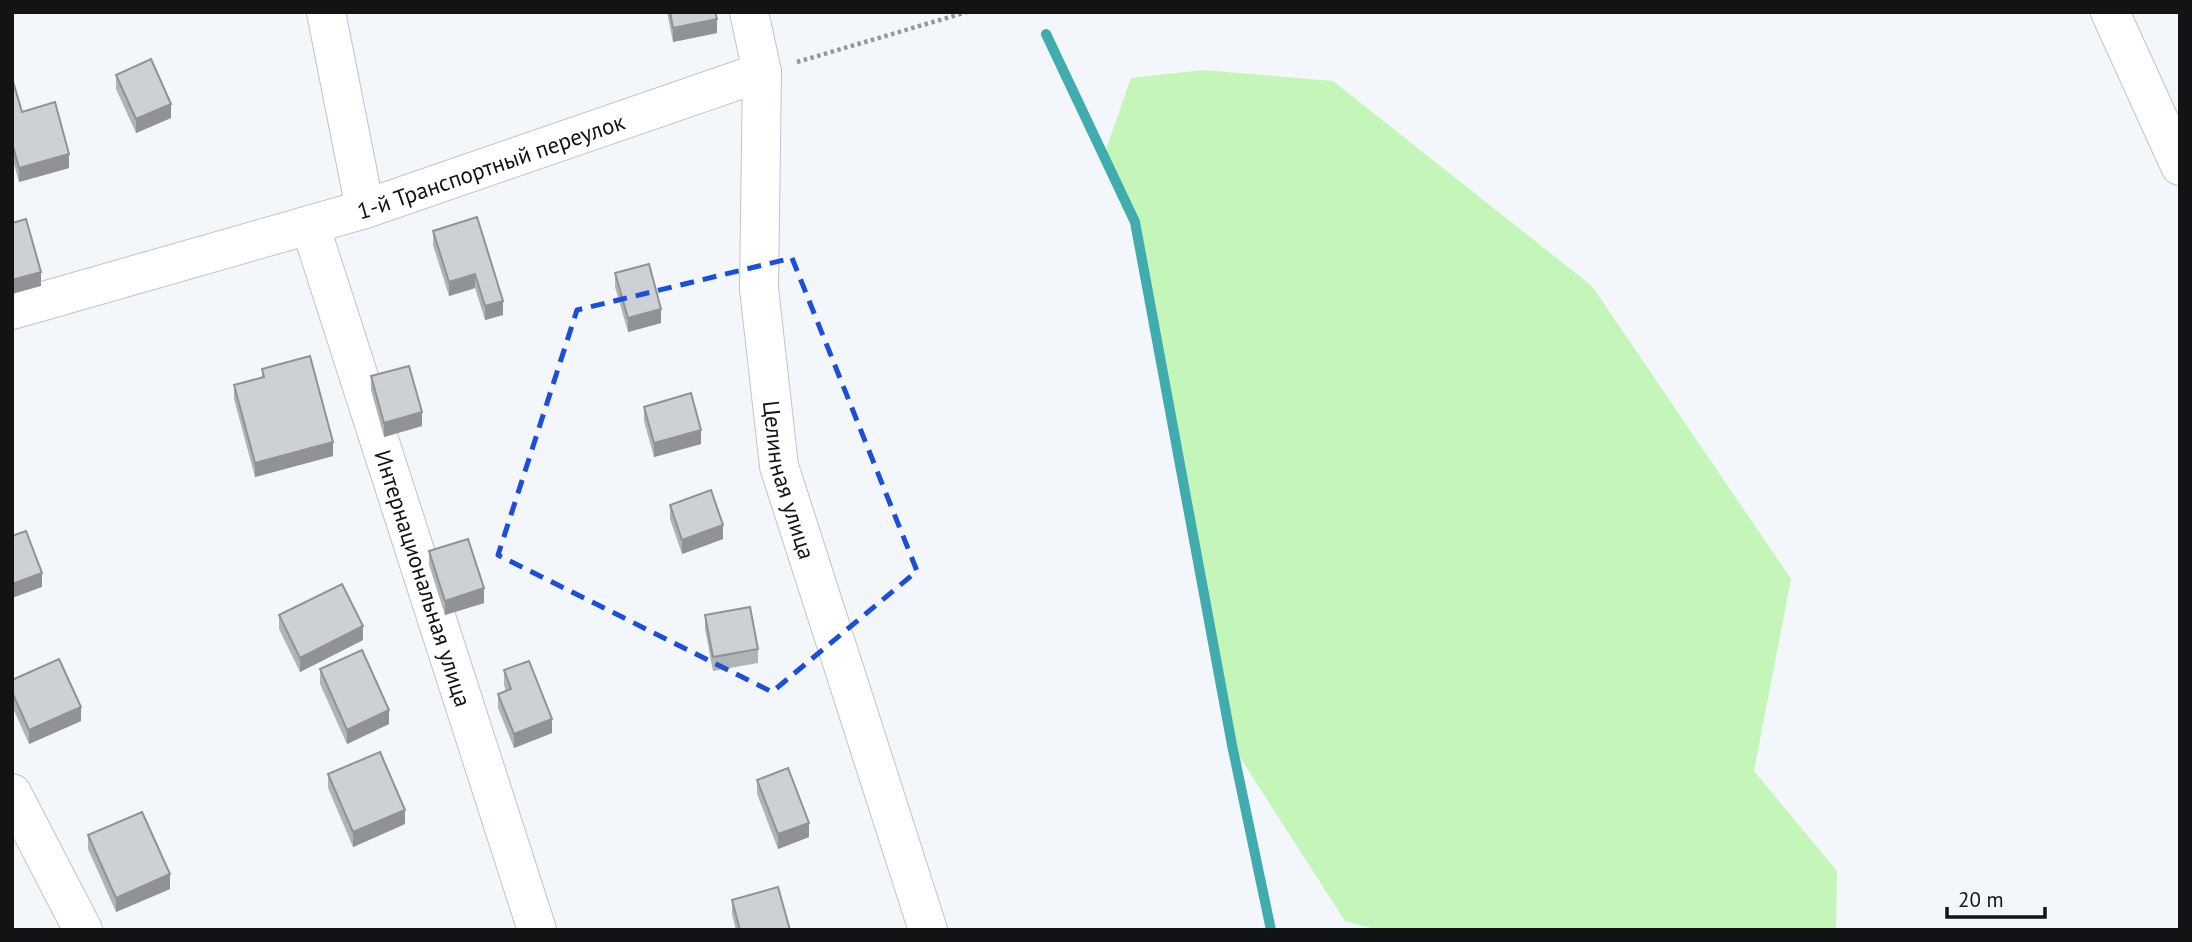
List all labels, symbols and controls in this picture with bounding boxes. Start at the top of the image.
street label: 1-й Транспортный переулок [354,106,628,225]
street label: Целинная улица [757,399,822,563]
street label: Интернациональная улица [369,446,479,710]
scale bar [1947,876,2045,920]
text: 20 m [1958,886,2004,913]

